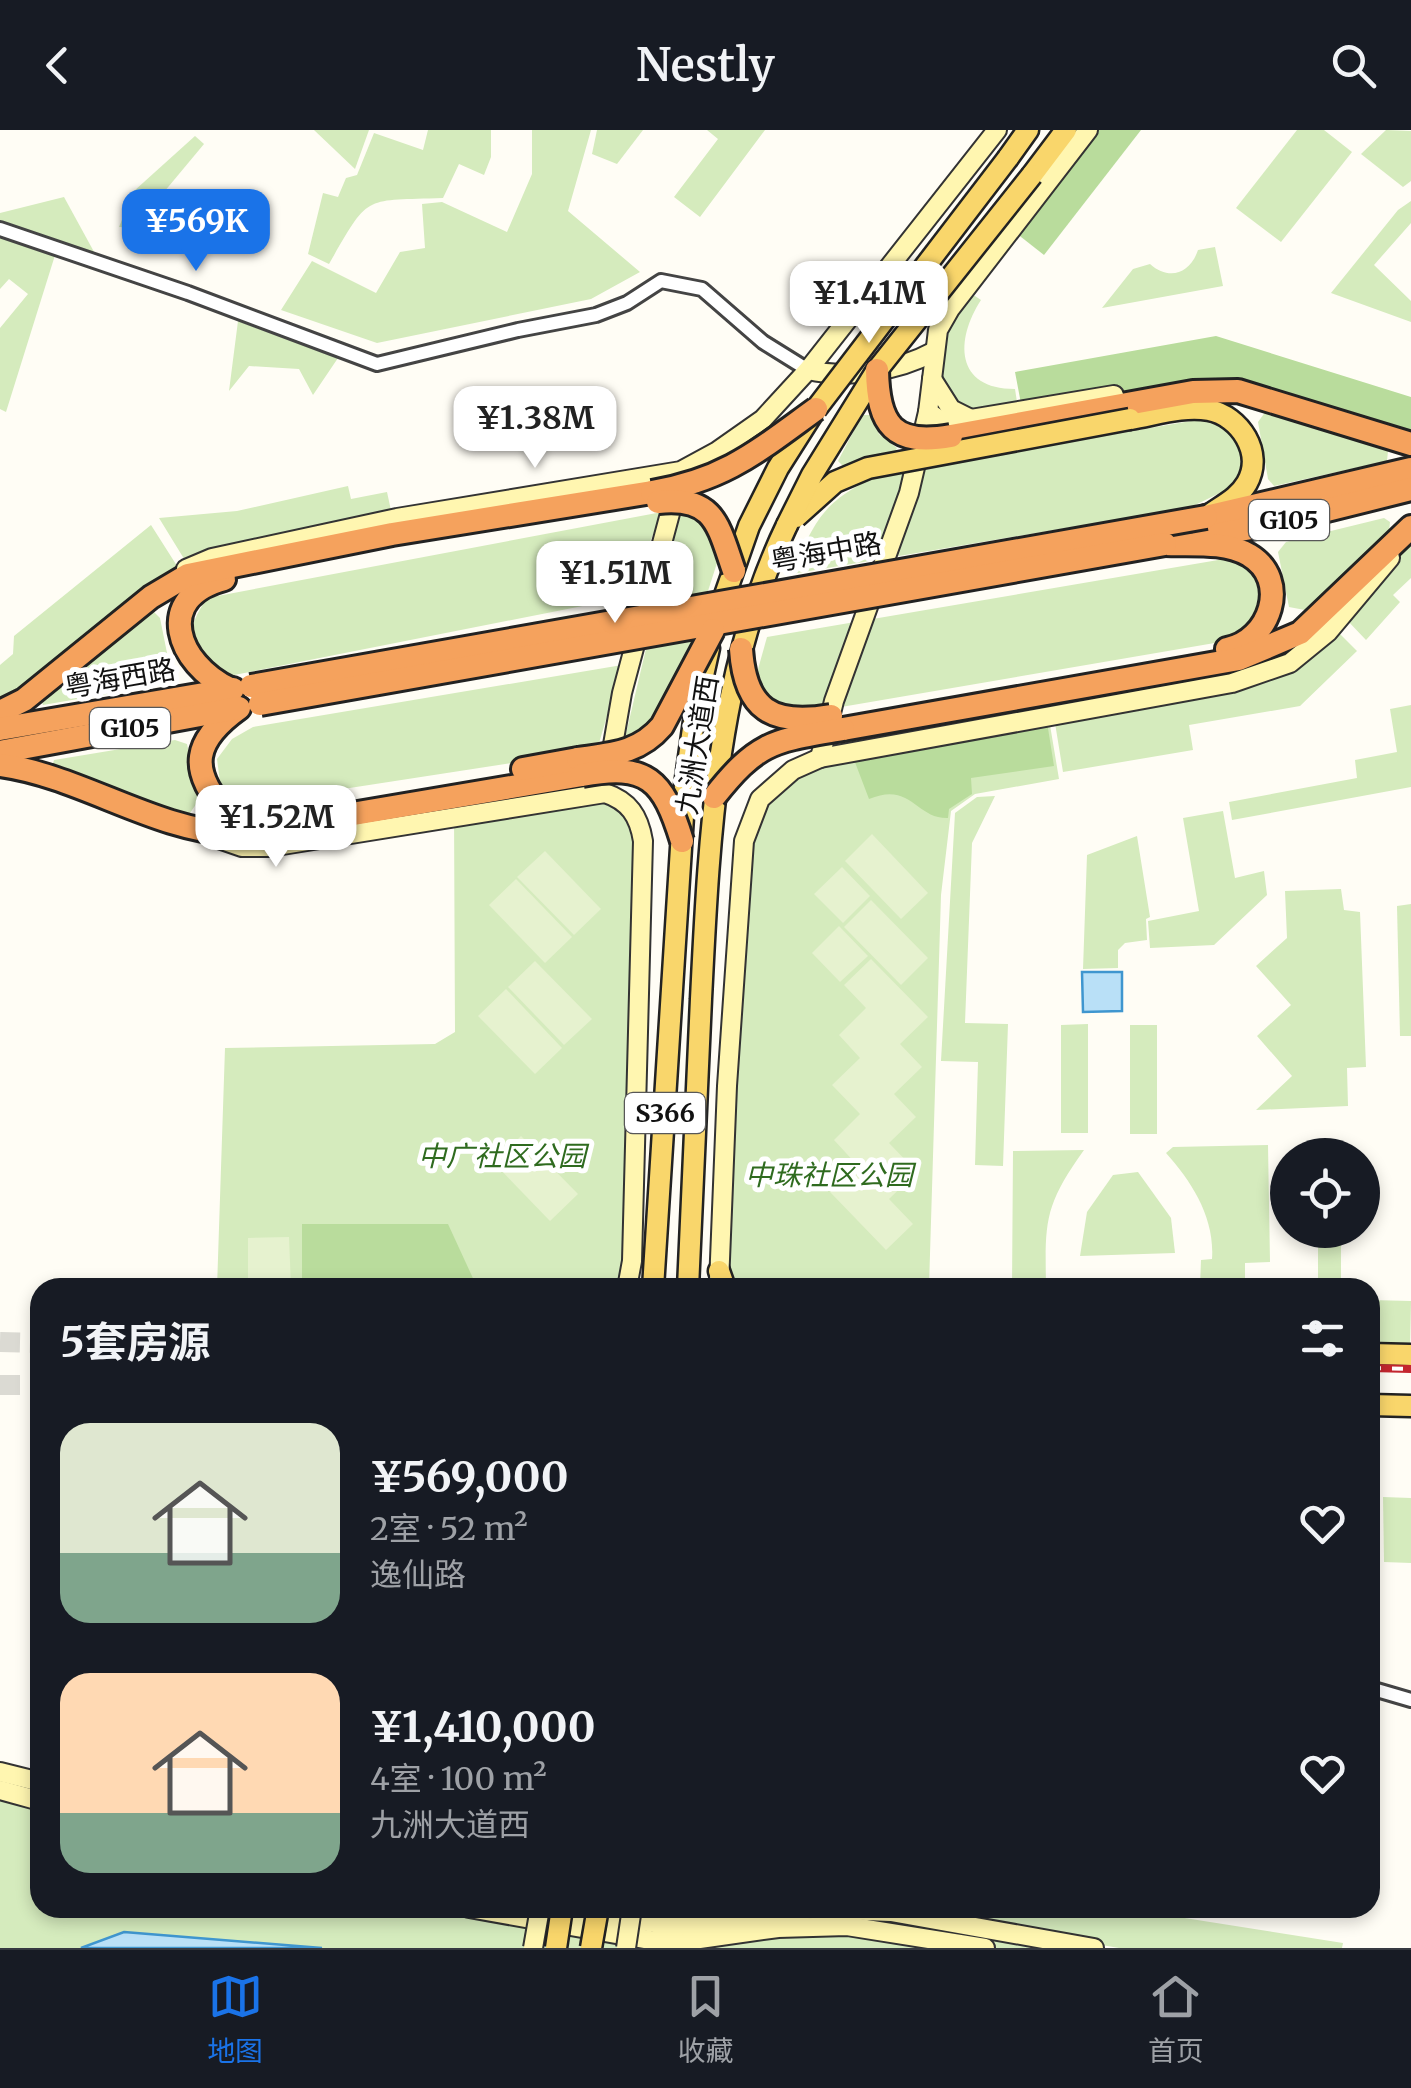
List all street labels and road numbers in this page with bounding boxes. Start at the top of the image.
road number: G105 [1249,500,1329,540]
street label: 粤海中路 [768,525,884,579]
street label: 粤海西路 [62,651,178,705]
street label: 九洲大道西 [668,673,726,817]
road number: G105 [90,708,170,748]
road number: S366 [625,1093,705,1133]

